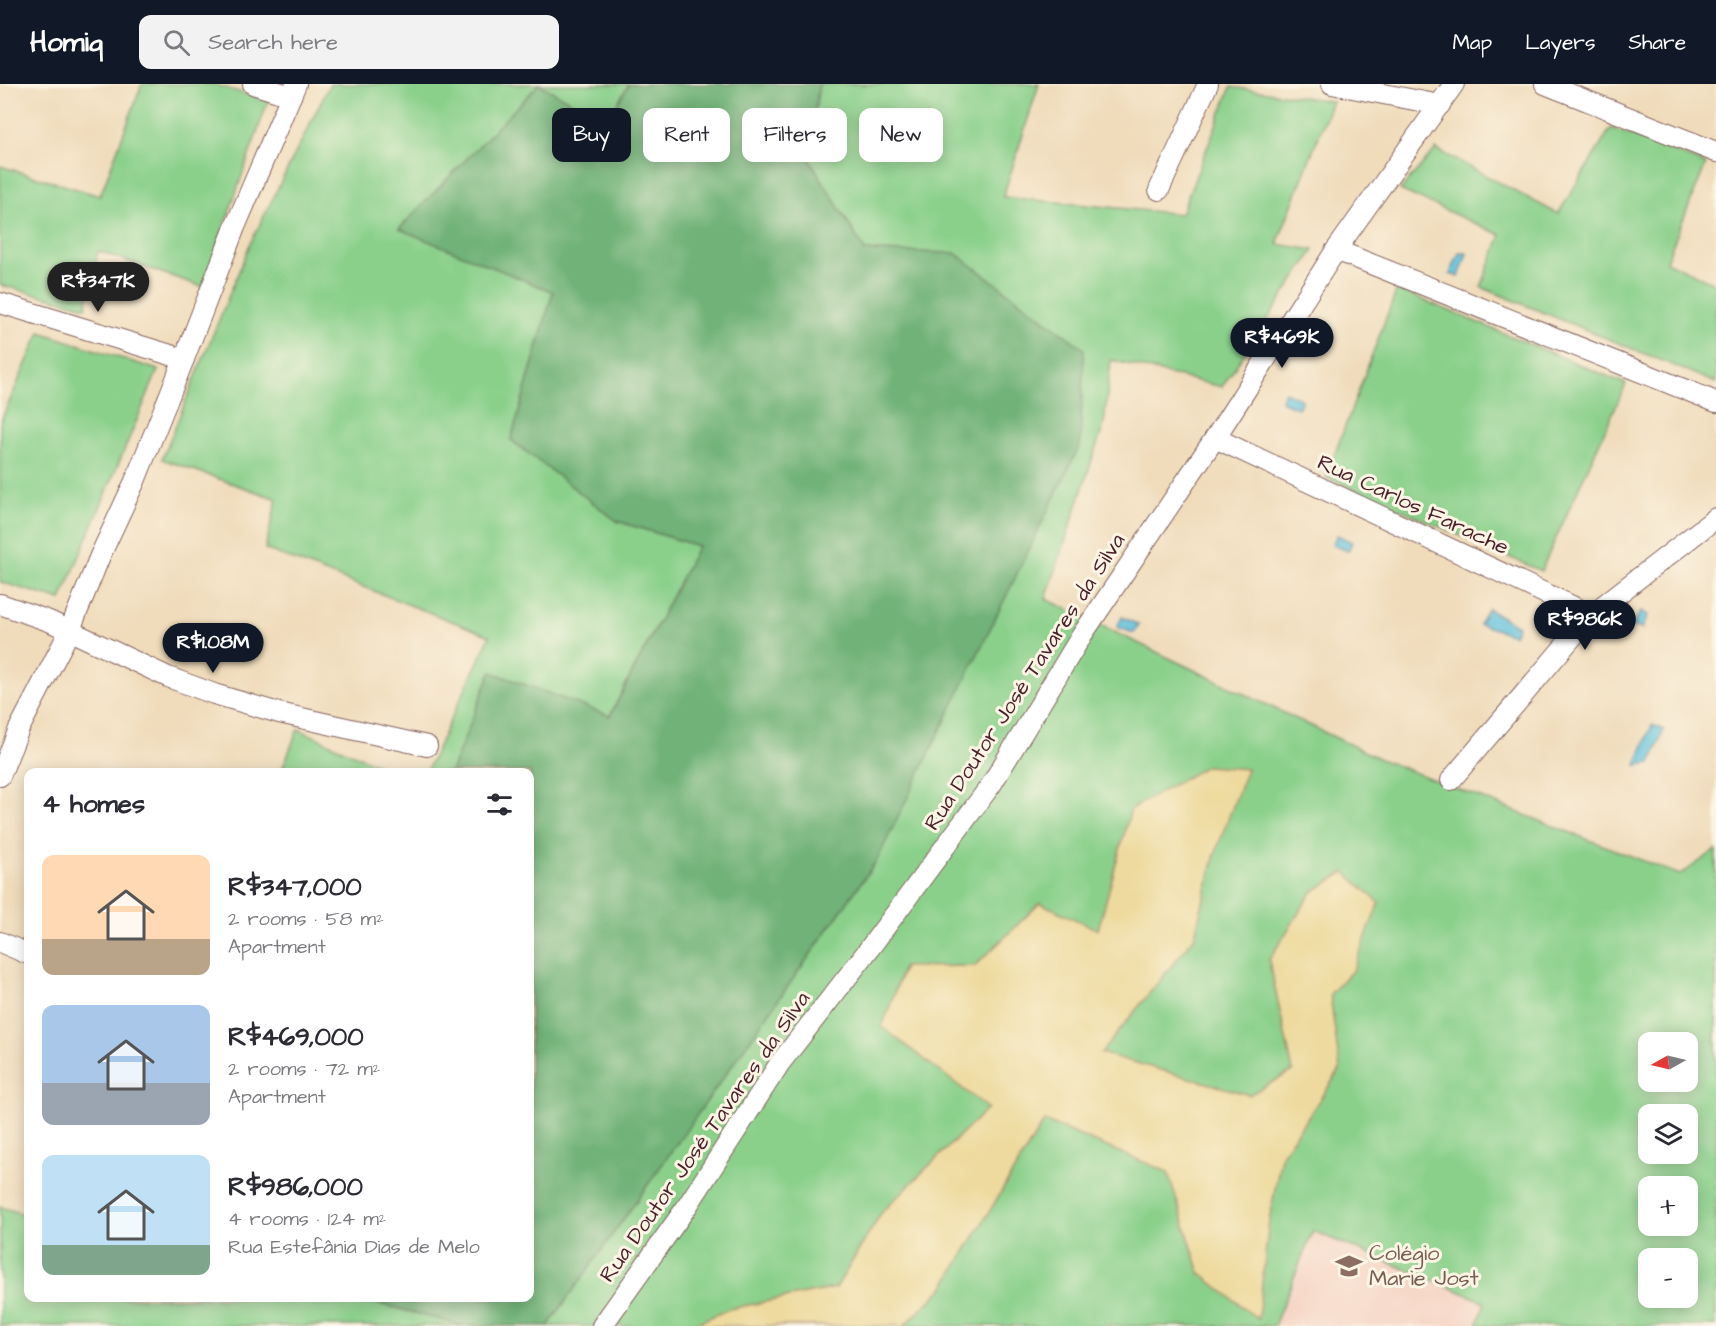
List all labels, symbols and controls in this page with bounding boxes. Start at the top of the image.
search box [139,15,559,69]
text: Homiq [30,23,103,62]
icon: search [160,26,193,59]
text: Search here [208,27,338,58]
text: Map [1452,28,1492,57]
text: Layers [1525,28,1595,57]
text: Share [1628,28,1686,57]
chip: Buy [552,108,631,162]
chip: Rent [643,108,730,162]
chip: Filters [742,108,847,162]
chip: New [859,108,943,162]
pin: R$347K [49,262,147,313]
text: R$347K [61,267,135,295]
pin: R$469K [1233,318,1331,369]
text: R$469K [1244,323,1320,351]
street label: Rua Carlos Farache [1312,447,1514,563]
street label: Rua Doutor José Tavares da Silva [917,527,1133,837]
pin: R$986K [1536,600,1634,651]
text: R$986K [1548,605,1622,633]
pin: R$1.08M [158,623,268,674]
text: R$1.08M [177,628,249,656]
text: 4 homes [42,786,145,822]
icon: filters [483,788,516,821]
text: R$347,000 [228,869,362,905]
icon: home [90,879,162,951]
text: 2 rooms · 58 m² [228,905,384,933]
text: Apartment [228,933,326,961]
street label: Rua Doutor José Tavares da Silva [592,985,818,1289]
text: R$469,000 [228,1019,364,1055]
icon: home [90,1029,162,1101]
north arrow [1638,1032,1698,1092]
map controls [1638,1032,1698,1308]
text: 2 rooms · 72 m² [228,1055,380,1083]
text: Apartment [228,1083,326,1111]
button: layers [1638,1104,1698,1164]
text: R$986,000 [228,1169,363,1205]
button: + [1638,1176,1698,1236]
icon: home [90,1179,162,1251]
text: 4 rooms · 124 m² [228,1205,386,1233]
text: Rua Estefânia Dias de Melo [228,1233,480,1261]
place label: Colégio Marie Jost [1369,1238,1479,1294]
button: − [1638,1248,1698,1308]
school or university icon: Colégio Marie Jost [1334,1251,1364,1281]

